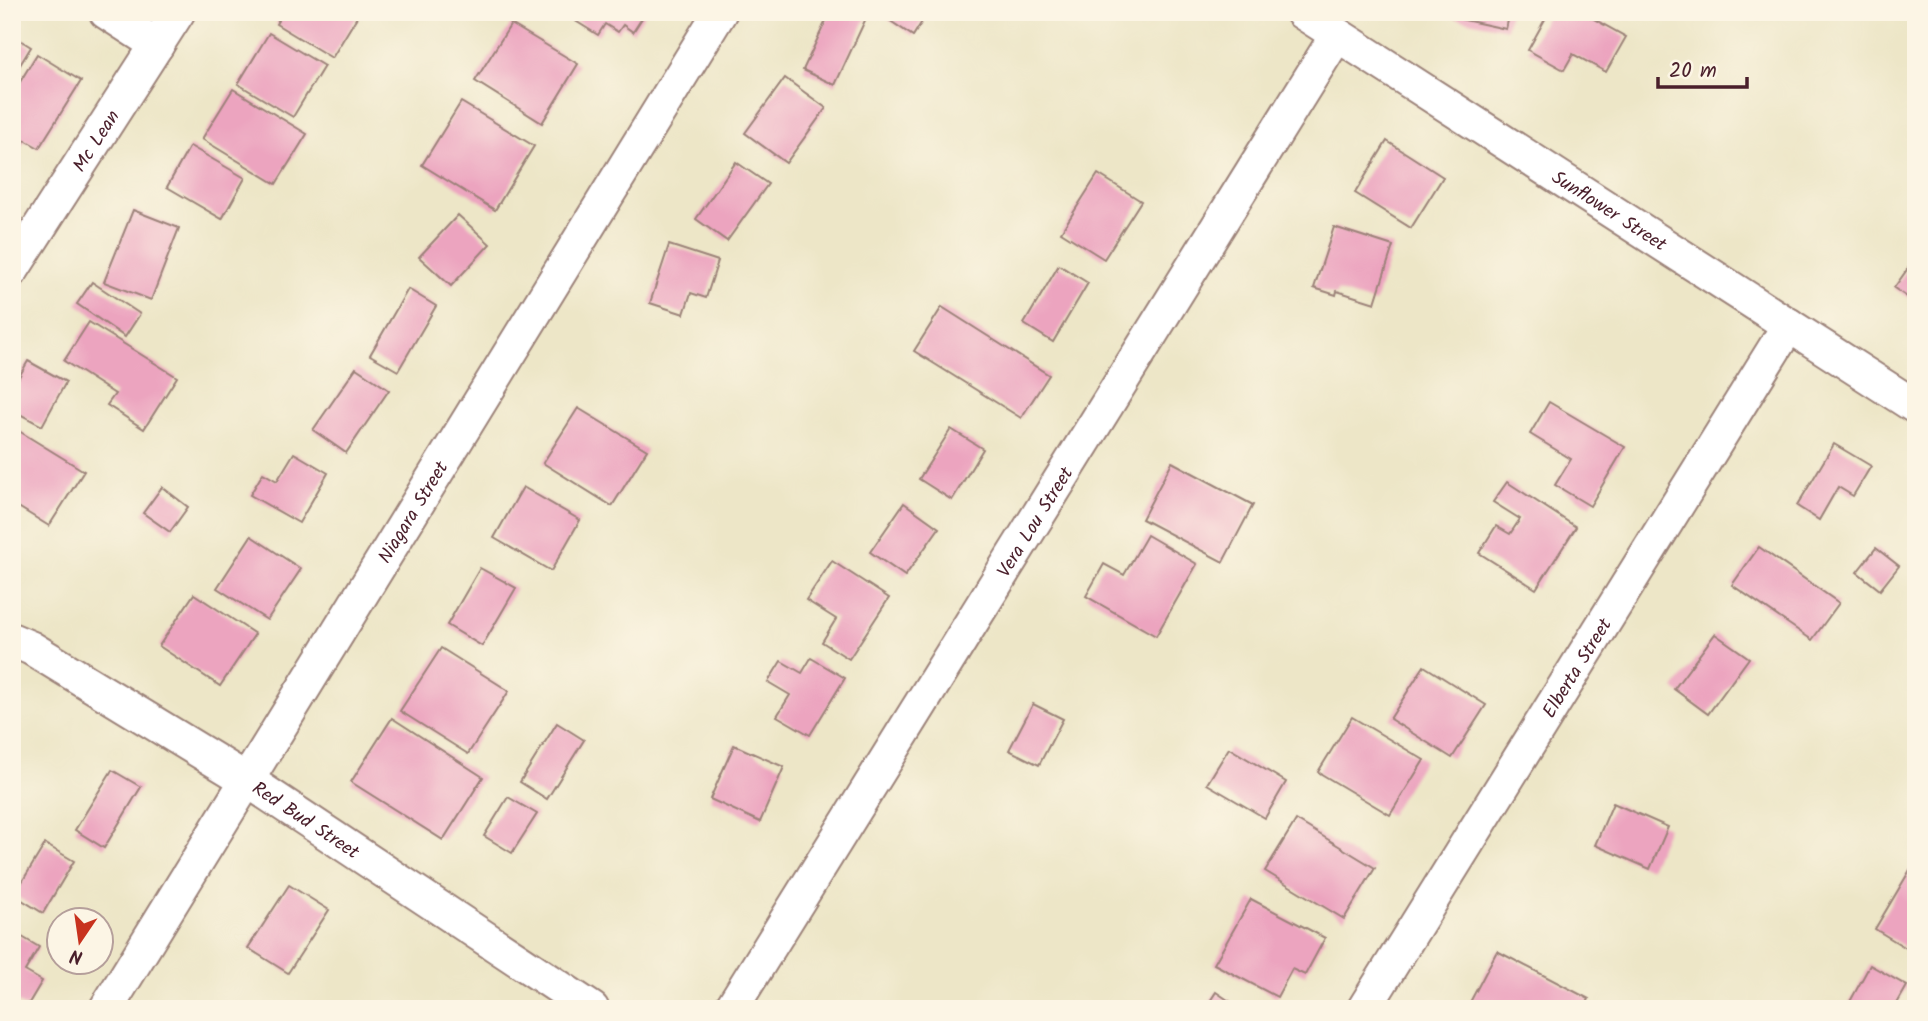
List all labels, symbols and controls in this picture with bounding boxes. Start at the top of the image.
scale bar [1658,46,1748,90]
text: 20 m [1669,55,1717,88]
street label: Mc Lean [66,104,128,179]
street label: Sunflower Street [1545,163,1673,260]
street label: Niagara Street [371,455,457,570]
street label: Vera Lou Street [990,461,1082,584]
street label: Elberta Street [1535,612,1621,724]
street label: Red Bud Street [246,774,365,868]
north arrow [46,906,116,976]
text: N [67,940,86,972]

